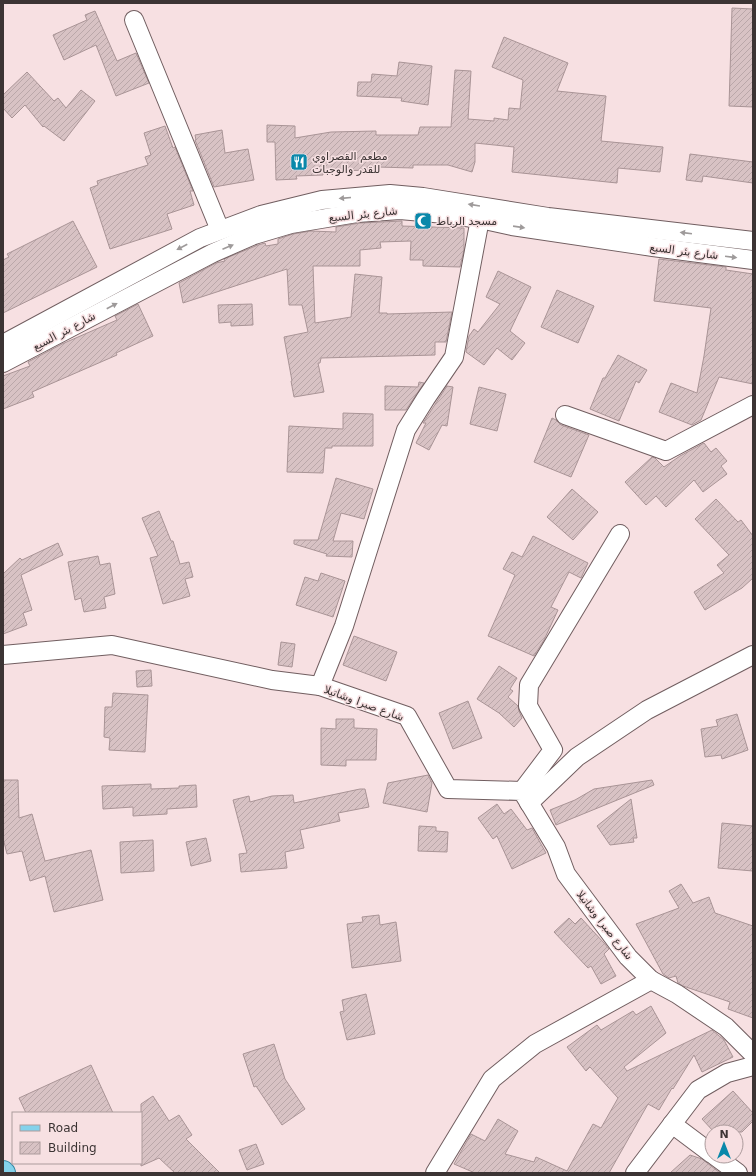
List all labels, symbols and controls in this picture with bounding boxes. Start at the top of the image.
place label: مطعم القصراوي للقدر والوجبات [312,150,388,176]
restaurant icon: مطعم القصراوي للقدر والوجبات [289,152,309,172]
one-way arrow [339,194,351,201]
one-way arrow [468,202,481,208]
street label: شارع بئر السبع [328,204,398,225]
mosque icon: مسجد الرباط [413,211,433,231]
place label: مسجد الرباط [436,215,497,228]
one-way arrow [513,224,525,230]
one-way arrow [680,230,693,237]
street label: شارع بئر السبع [649,241,719,262]
one-way arrow [222,243,234,249]
one-way arrow [176,244,188,251]
one-way arrow [725,254,737,260]
one-way arrow [106,302,118,309]
street label: شارع بئر السبع [31,309,98,353]
street label: شارع صبرا وشاتيلا [322,683,406,724]
street label: شارع صبرا وشاتيلا [574,888,636,962]
legend [12,1112,142,1164]
text: Road [48,1121,78,1135]
north arrow [704,1124,744,1164]
text: N [719,1128,729,1141]
text: Building [48,1141,97,1155]

